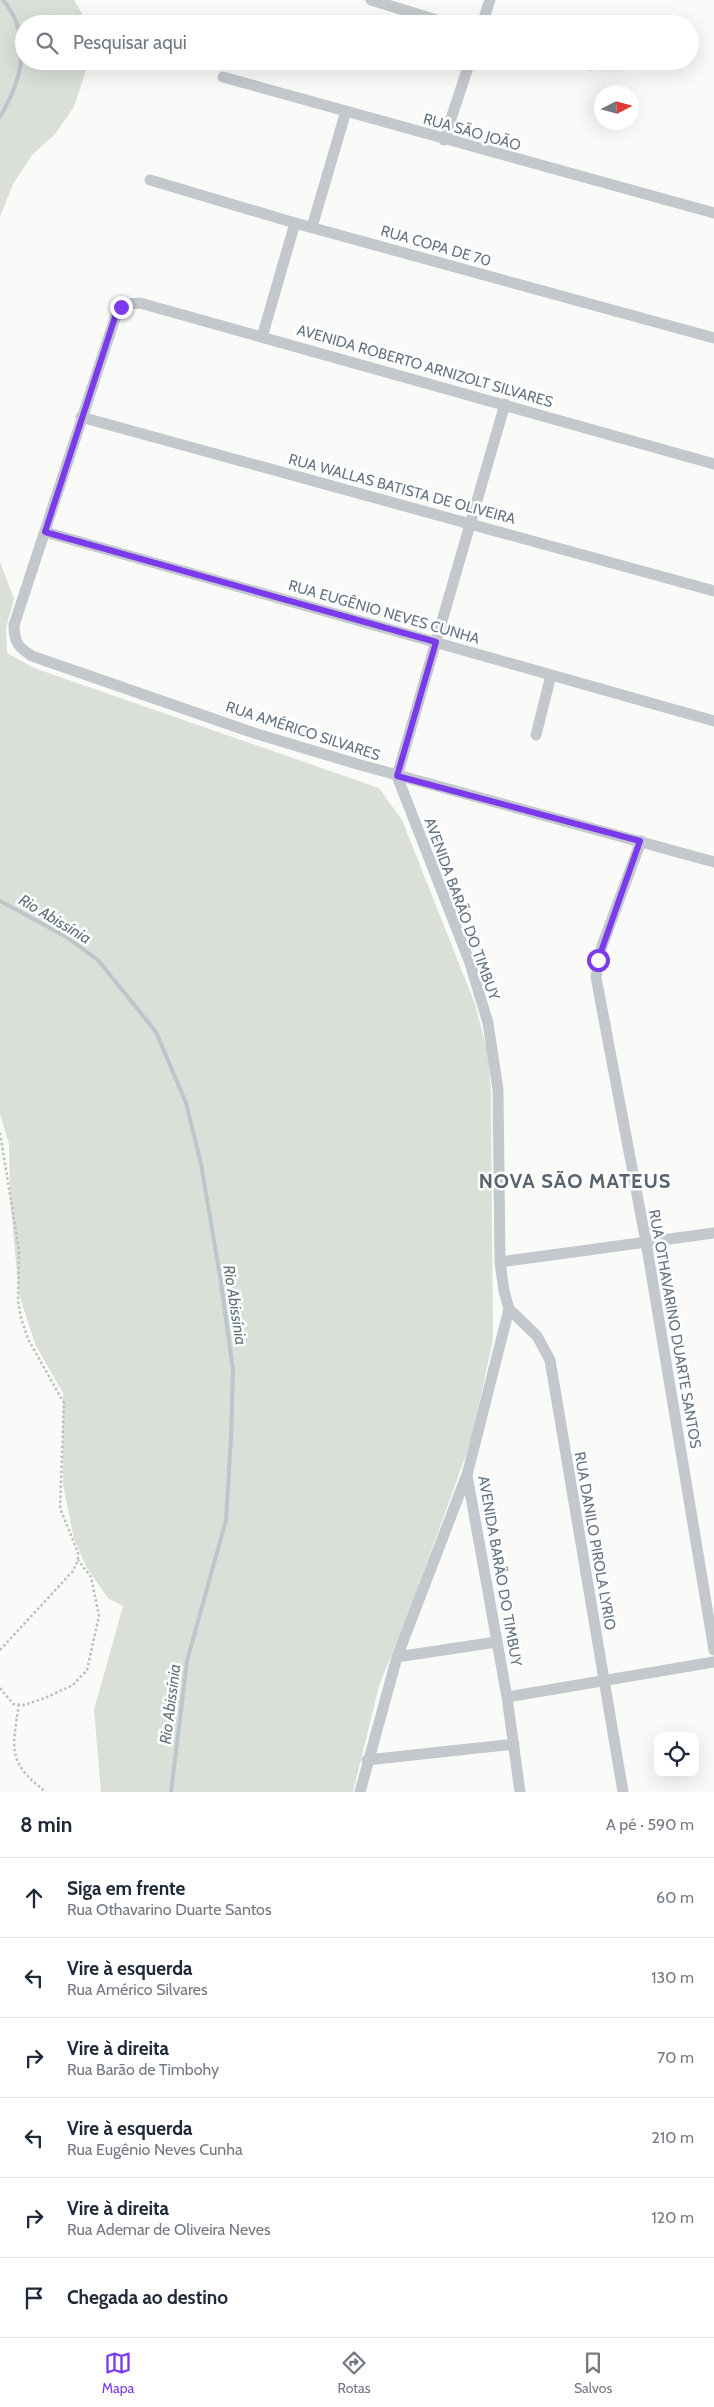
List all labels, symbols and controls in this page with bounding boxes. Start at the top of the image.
search box [15,15,699,70]
icon: search [33,29,61,57]
text: Pesquisar aqui [73,31,187,54]
north arrow [594,85,639,130]
street label: RUA SÃO JOÃO [421,109,523,155]
street label: RUA COPA DE 70 [379,222,493,270]
route end [110,296,133,319]
street label: AVENIDA ROBERTO ARNIZOLT SILVARES [295,321,555,411]
street label: RUA WALLAS BATISTA DE OLIVEIRA [286,450,518,528]
street label: RUA EUGÊNIO NEVES CUNHA [286,575,483,648]
street label: RUA AMÉRICO SILVARES [224,697,383,765]
street label: AVENIDA BARÃO DO TIMBUY [421,815,504,1003]
water label: Rio Abissínia [15,890,95,948]
route start [587,949,610,972]
district label: NOVA SÃO MATEUS [479,1169,671,1193]
street label: RUA OTHAVARINO DUARTE SANTOS [645,1208,705,1450]
water label: Rio Abissínia [219,1264,251,1346]
street label: RUA DANILO PIROLA LYRIO [570,1450,620,1632]
street label: AVENIDA BARÃO DO TIMBUY [474,1474,526,1668]
water label: Rio Abissínia [156,1663,184,1745]
map controls [654,1732,699,1777]
button: locate [654,1732,699,1777]
text: 8 min [20,1812,72,1837]
text: A pé · 590 m [606,1815,694,1834]
text: Siga em frente [67,1877,185,1900]
icon: ahead [20,1884,48,1912]
text: 60 m [656,1888,694,1907]
text: Rua Othavarino Duarte Santos [67,1900,272,1919]
text: Vire à esquerda [67,1957,193,1980]
icon: left [20,1964,48,1992]
text: 130 m [651,1968,694,1987]
text: Rua Américo Silvares [67,1980,208,1999]
text: Vire à direita [67,2037,169,2060]
icon: right [20,2044,48,2072]
text: 70 m [657,2048,694,2067]
text: Rua Barão de Timbohy [67,2060,219,2079]
text: Vire à esquerda [67,2117,193,2140]
icon: left [20,2124,48,2152]
text: 210 m [652,2128,694,2147]
text: Rua Eugênio Neves Cunha [67,2140,243,2159]
text: Vire à direita [67,2197,169,2220]
icon: right [20,2204,48,2232]
text: 120 m [652,2208,694,2227]
text: Rua Ademar de Oliveira Neves [67,2220,271,2239]
icon: arrive [20,2284,48,2312]
text: Chegada ao destino [67,2286,228,2309]
tab: Mapa [102,2349,134,2397]
tab: Rotas [338,2349,371,2397]
tab: Salvos [574,2349,612,2397]

